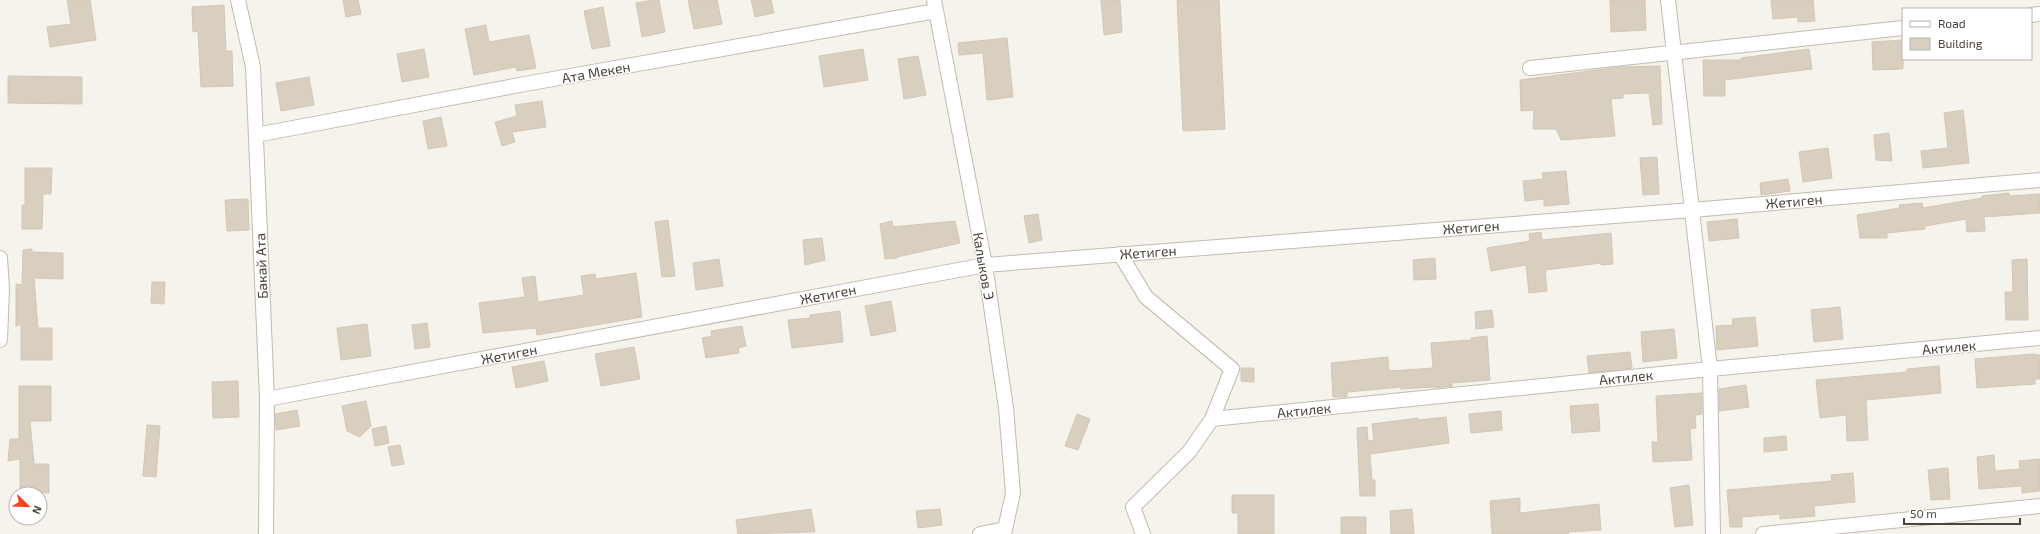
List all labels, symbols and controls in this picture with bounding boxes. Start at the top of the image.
legend [1902,8,2032,60]
text: Road [1938,16,1966,30]
text: Building [1938,36,1983,50]
street label: Ата Мекен [560,58,632,86]
street label: Жетиген [1765,190,1823,212]
street label: Жетиген [1442,217,1500,237]
street label: Калыков Э [970,231,998,301]
street label: Бакай Ата [251,233,271,299]
street label: Жетиген [1119,242,1177,262]
street label: Жетиген [798,280,858,308]
street label: Актилек [1921,336,1977,358]
street label: Жетиген [479,340,539,368]
street label: Актилек [1598,366,1654,388]
street label: Актилек [1276,399,1332,421]
north arrow [8,486,48,526]
scale bar [1904,500,2020,526]
text: N [30,504,45,516]
text: 50 m [1910,506,1937,520]

